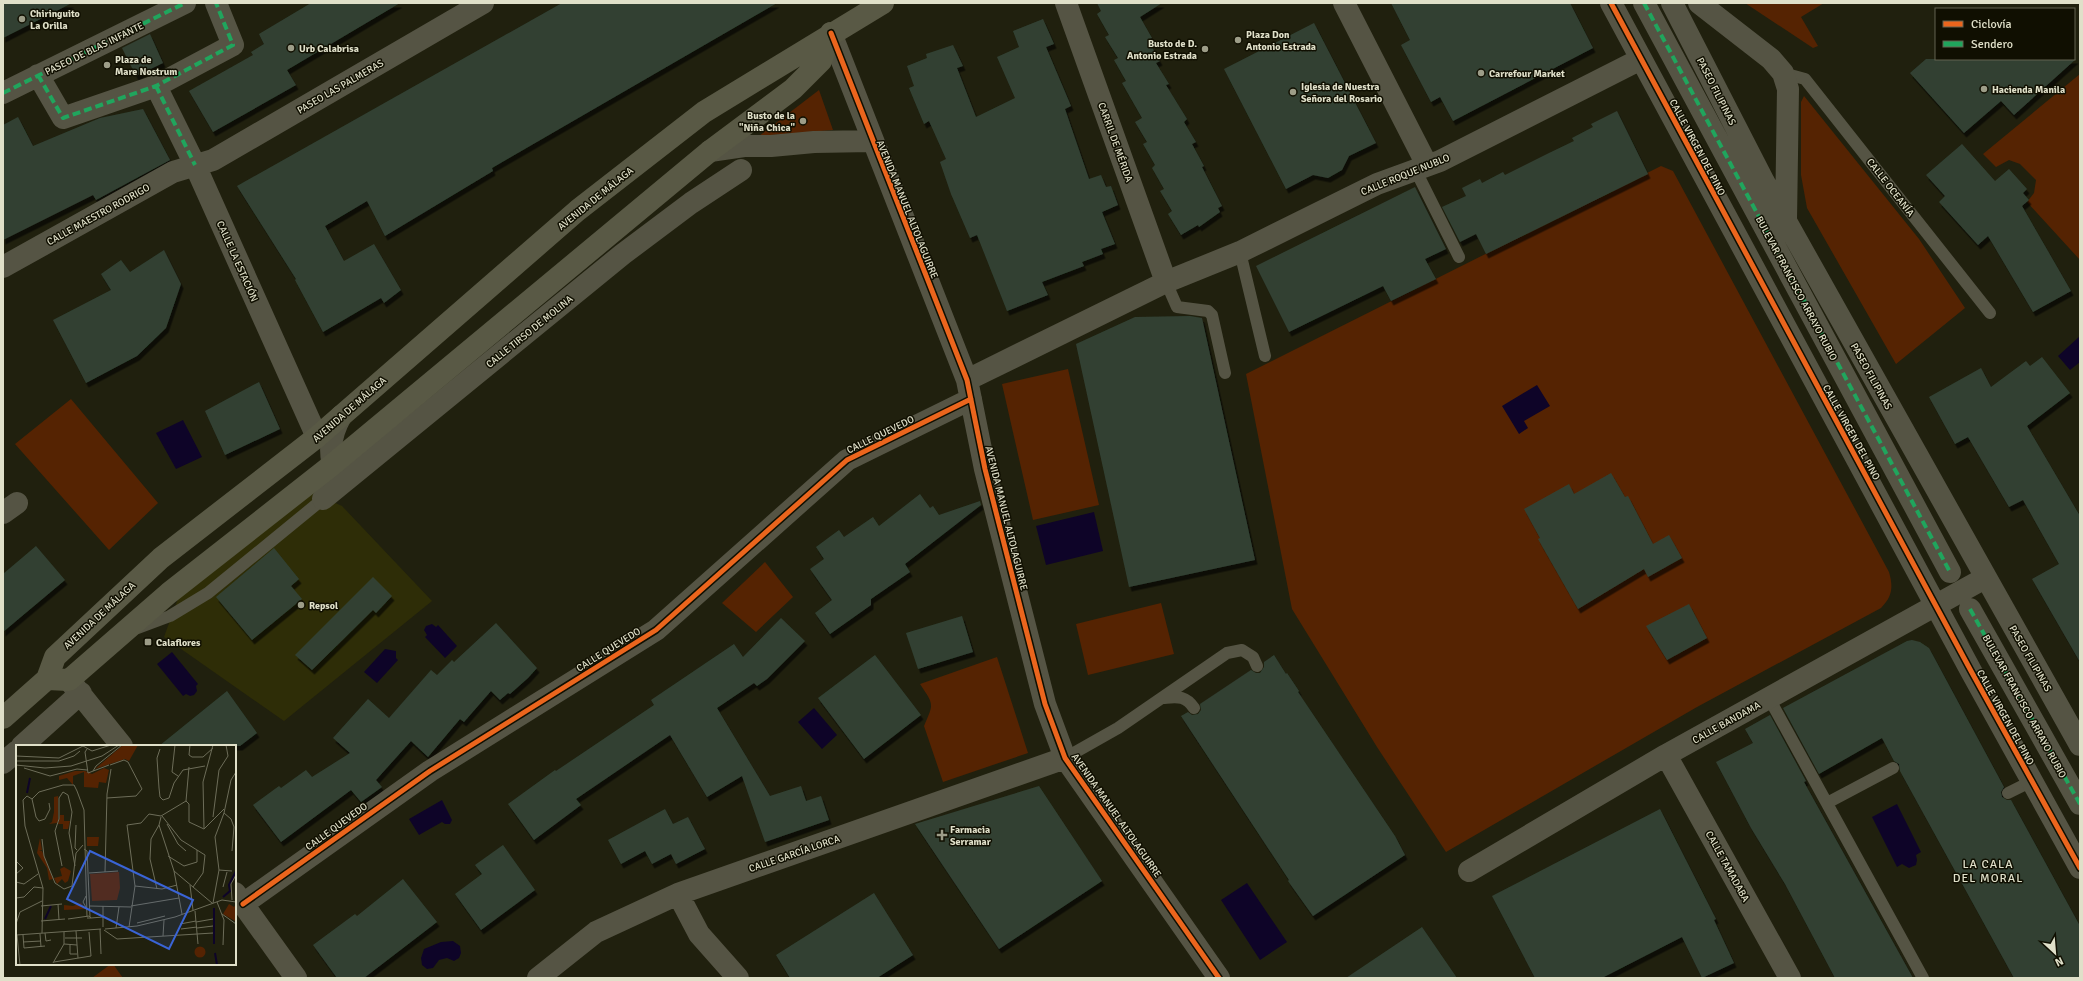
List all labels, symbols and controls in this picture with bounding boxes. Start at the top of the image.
place label: Chiringuito La Orilla [30,8,80,32]
legend [1935,8,2075,60]
marker: Chiringuito La Orilla [17,14,27,24]
text: Ciclovía [1971,17,2012,32]
street label: PASEO DE BLAS INFANTE [43,20,146,78]
place label: Plaza Don Antonio Estrada [1246,29,1316,53]
marker: Plaza Don Antonio Estrada [1233,35,1243,45]
text: Sendero [1971,37,2013,52]
place label: Busto de D. Antonio Estrada [1127,38,1197,62]
marker: Urb Calabrisa [286,43,296,53]
place label: Urb Calabrisa [299,43,359,55]
marker: Busto de D. Antonio Estrada [1200,44,1210,54]
place label: Plaza de Mare Nostrum [115,54,177,78]
street label: PASEO FILIPINAS [1694,56,1739,128]
street label: PASEO LAS PALMERAS [295,57,386,117]
marker: Plaza de Mare Nostrum [102,60,112,70]
marker: Carrefour Market [1476,68,1486,78]
place label: Carrefour Market [1489,68,1565,80]
place label: Iglesia de Nuestra Señora del Rosario [1301,81,1382,105]
marker: Hacienda Manila [1979,84,1989,94]
place label: Hacienda Manila [1992,84,2065,96]
marker: Iglesia de Nuestra Señora del Rosario [1288,87,1298,97]
street label: CALLE VIRGEN DEL PINO [1667,97,1728,198]
street label: CARRIL DE MÉRIDA [1095,101,1136,184]
place label: Busto de la "Niña Chica" [739,110,796,134]
marker: Busto de la "Niña Chica" [798,116,808,126]
street label: AVENIDA MANUEL ALTOLAGUIRRE [874,138,941,281]
street label: CALLE ROQUE NUBLO [1359,151,1452,198]
street label: CALLE OCEANÍA [1864,156,1917,219]
street label: AVENIDA DE MÁLAGA [555,164,636,233]
street label: CALLE MAESTRO RODRIGO [45,181,152,248]
street label: BULEVAR FRANCISCO ARRAYO RUBIO [1753,214,1840,363]
street label: CALLE LA ESTACIÓN [214,219,261,304]
street label: CALLE TIRSO DE MOLINA [484,293,576,371]
street label: PASEO FILIPINAS [1848,341,1895,412]
street label: AVENIDA DE MÁLAGA [310,374,389,445]
street label: CALLE VIRGEN DEL PINO [1820,383,1883,483]
street label: CALLE QUEVEDO [845,413,917,456]
street label: AVENIDA MANUEL ALTOLAGUIRRE [982,445,1030,592]
street label: AVENIDA DE MÁLAGA [61,579,138,652]
marker: Repsol [296,600,306,610]
place label: Repsol [309,600,338,612]
street label: PASEO FILIPINAS [2006,623,2054,694]
street label: CALLE QUEVEDO [574,625,643,674]
street label: BULEVAR FRANCISCO ARRAYO RUBIO [1980,633,2069,781]
marker: Calaflores [143,637,153,647]
place label: Calaflores [156,637,201,649]
street label: CALLE VIRGEN DEL PINO [1974,668,2037,768]
street label: CALLE BANDAMA [1690,699,1763,747]
inset map [16,745,236,965]
street label: AVENIDA MANUEL ALTOLAGUIRRE [1069,751,1164,880]
street label: CALLE QUEVEDO [303,800,370,853]
place label: Farmacia Serramar [950,824,991,848]
street label: CALLE TAMADABA [1703,829,1752,904]
marker: Farmacia Serramar [937,830,947,840]
street label: CALLE GARCÍA LORCA [747,832,841,875]
district label: LA CALA DEL MORAL [1953,857,2023,886]
north arrow [2035,933,2075,973]
text: N [2053,954,2065,969]

